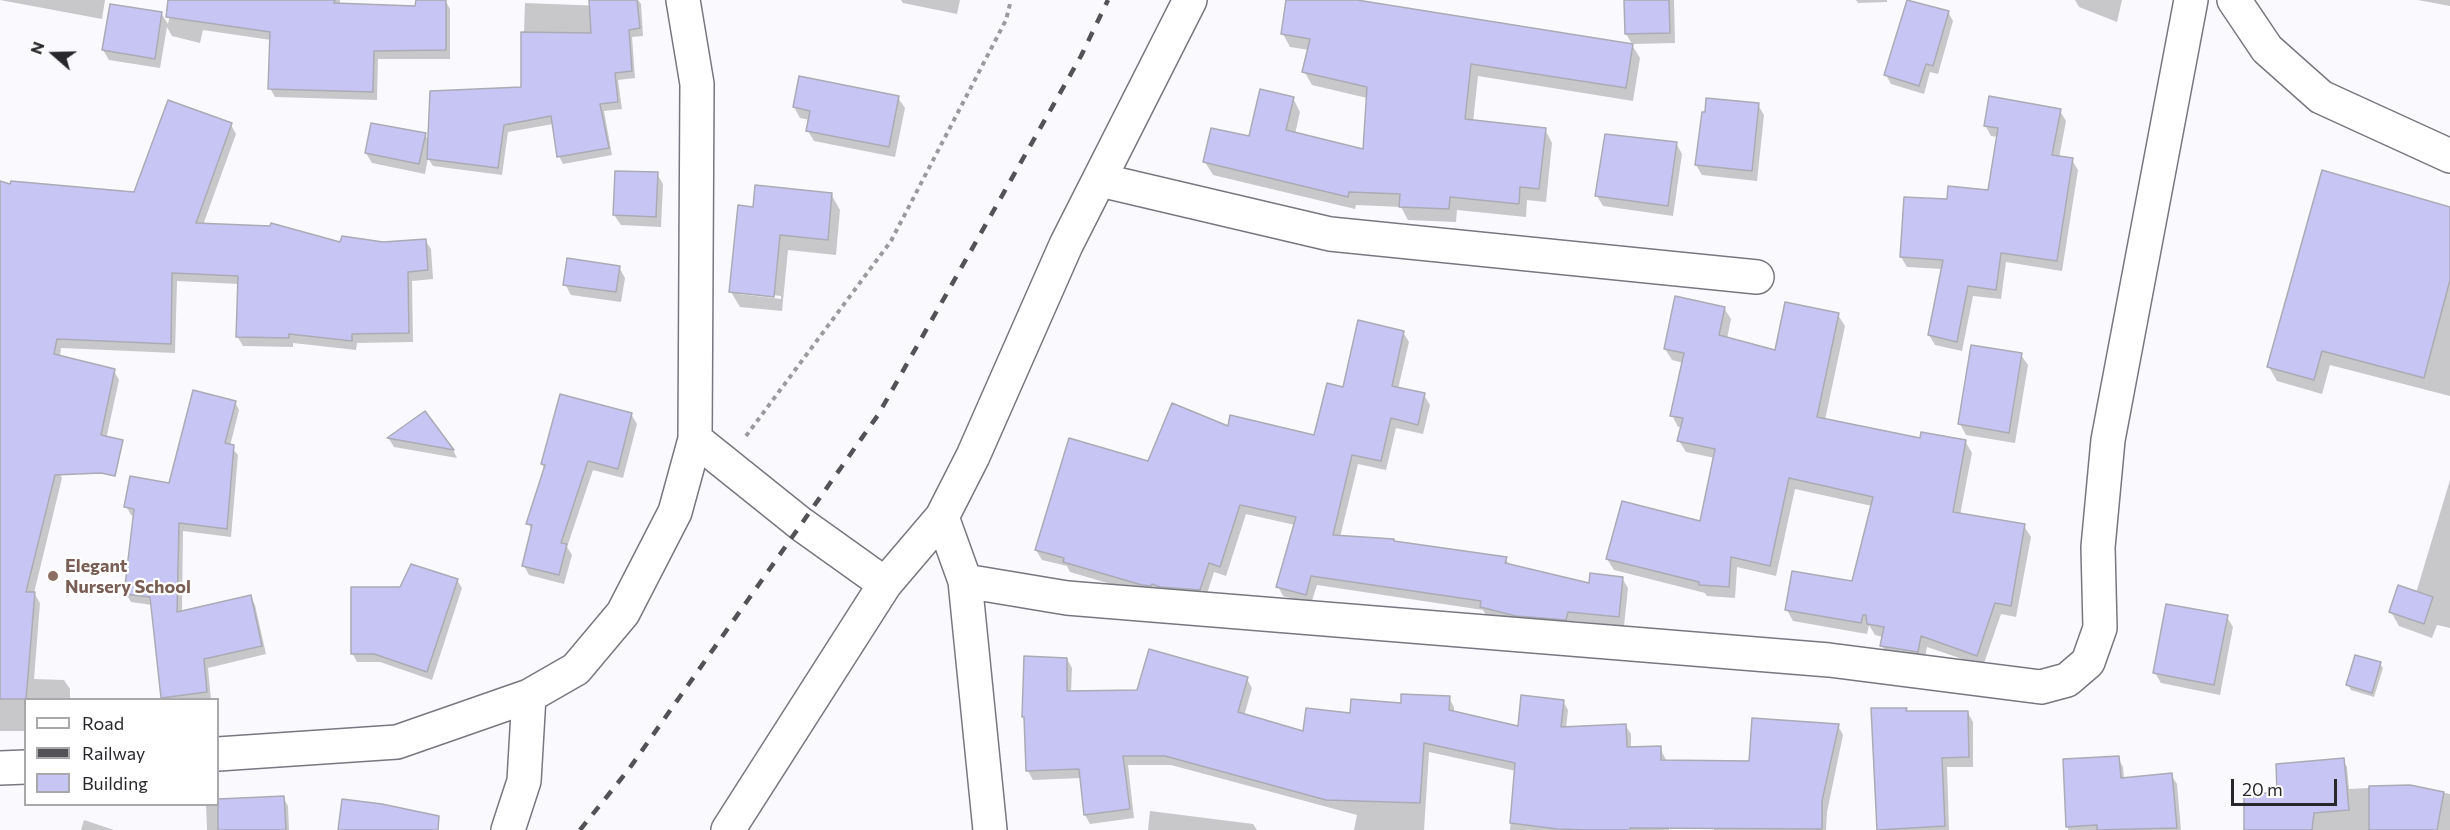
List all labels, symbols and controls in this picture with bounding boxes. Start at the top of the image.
north arrow [24,24,84,84]
text: N [26,39,48,57]
place label: Elegant Nursery School [65,555,191,598]
marker: Elegant Nursery School [46,569,60,583]
legend [24,698,219,806]
text: Road [82,712,124,734]
text: Railway [82,742,145,764]
scale bar [2234,767,2340,805]
text: Building [82,772,148,794]
text: 20 m [2242,778,2283,800]

